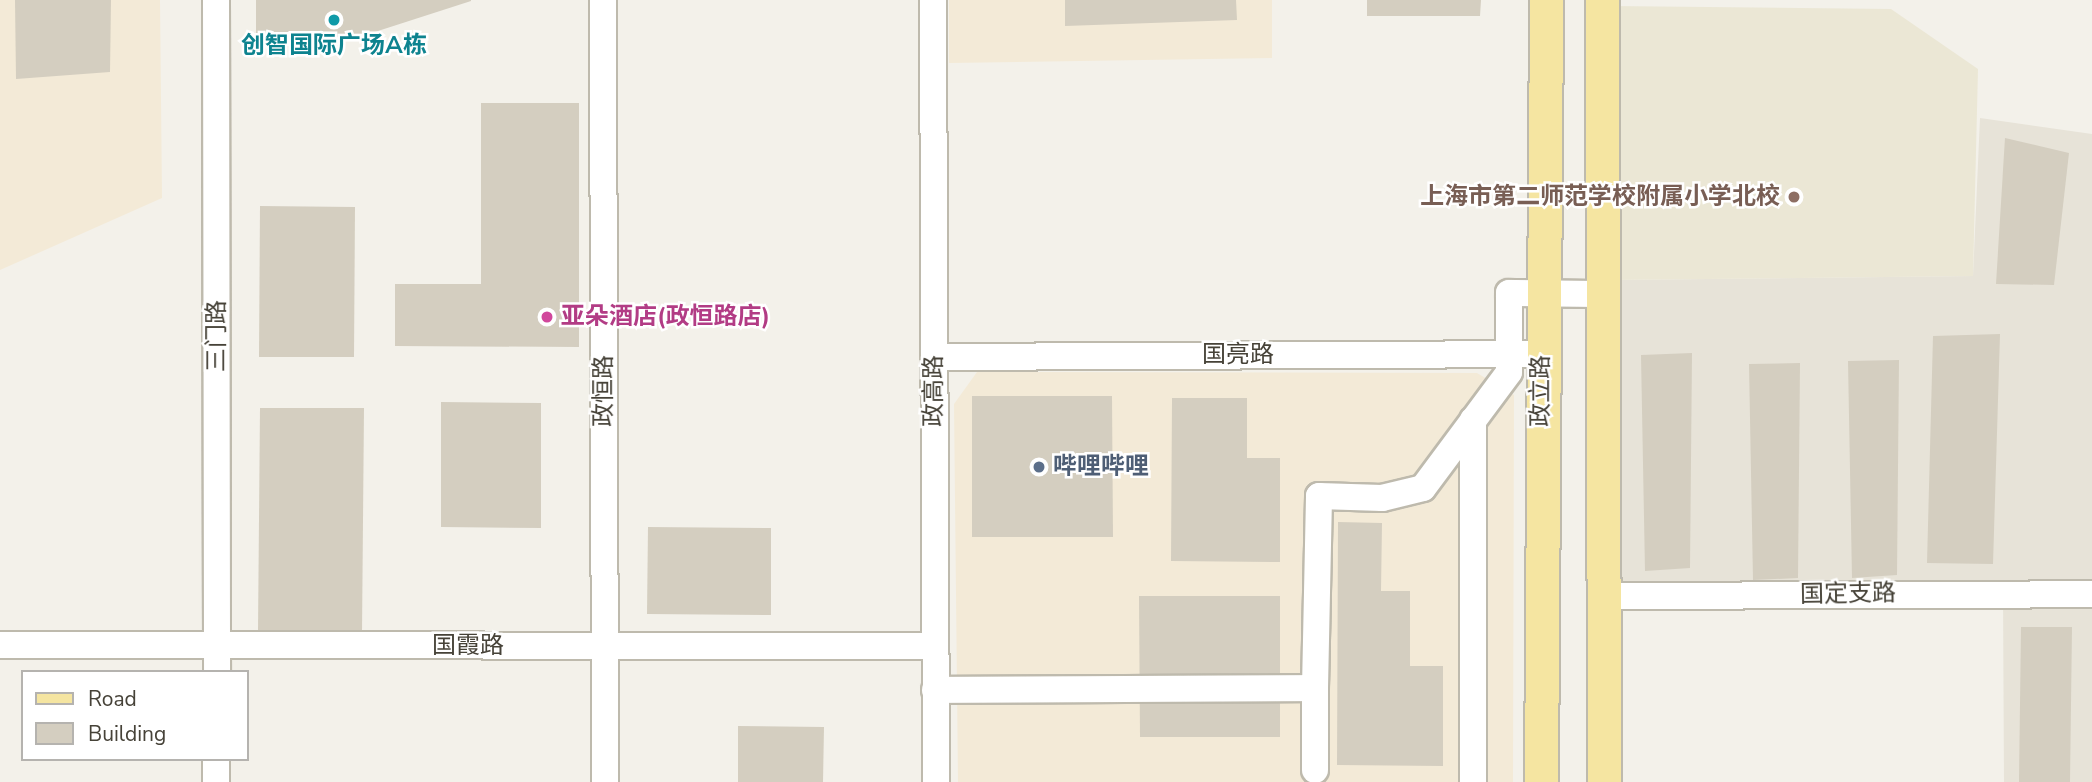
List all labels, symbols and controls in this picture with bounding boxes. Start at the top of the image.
marker: 创智国际广场A栋 [326,12,342,28]
place label: 创智国际广场A栋 [241,32,427,60]
place label: 上海市第二师范学校附属小学北校 [1420,183,1780,211]
marker: 上海市第二师范学校附属小学北校 [1786,189,1802,205]
street label: 三门路 [203,300,231,372]
place label: 亚朵酒店(政恒路店) [561,303,770,331]
marker: 亚朵酒店(政恒路店) [539,309,555,325]
street label: 国亮路 [1202,341,1274,369]
street label: 政恒路 [590,355,618,427]
street label: 政高路 [920,355,948,427]
street label: 政立路 [1527,355,1555,427]
place label: 哔哩哔哩 [1053,453,1149,481]
marker: 哔哩哔哩 [1031,459,1047,475]
street label: 国定支路 [1800,579,1896,609]
street label: 国霞路 [432,632,504,660]
legend [21,670,248,761]
text: Road [88,685,137,713]
text: Building [88,720,166,748]

